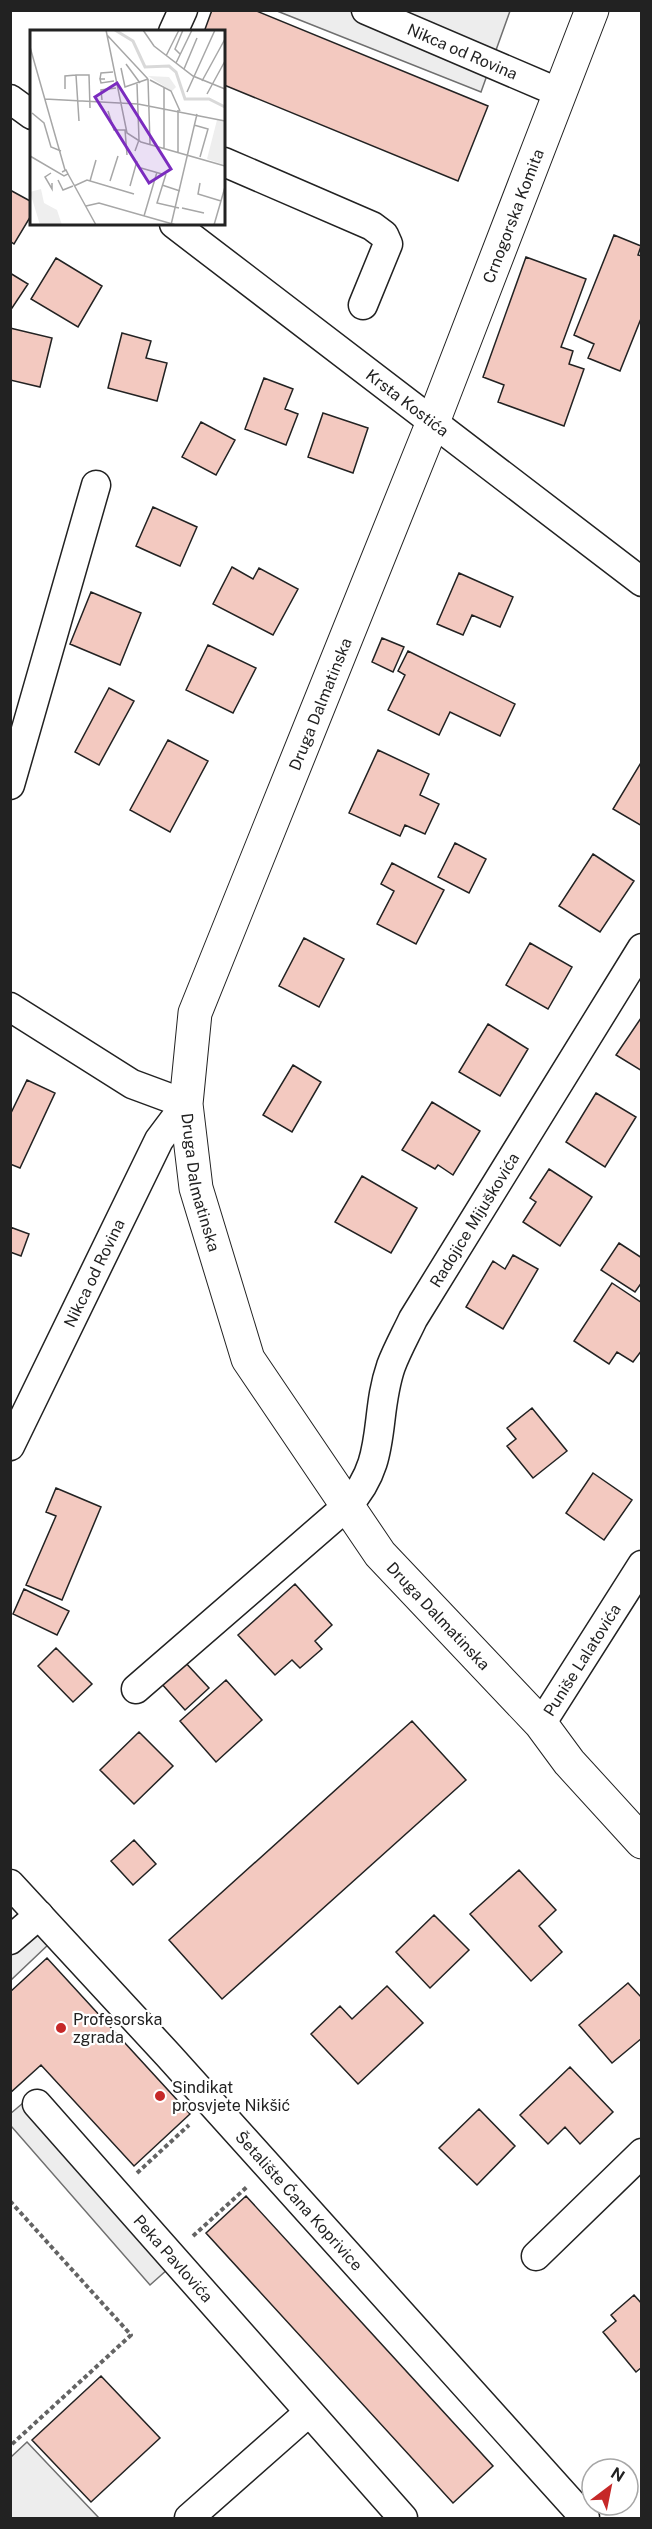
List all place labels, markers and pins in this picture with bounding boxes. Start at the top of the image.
place label: Profesorska zgrada [73,2010,162,2047]
marker: Profesorska zgrada [54,2021,68,2035]
place label: Sindikat prosvjete Nikšić [172,2078,290,2115]
marker: Sindikat prosvjete Nikšić [153,2089,167,2103]

